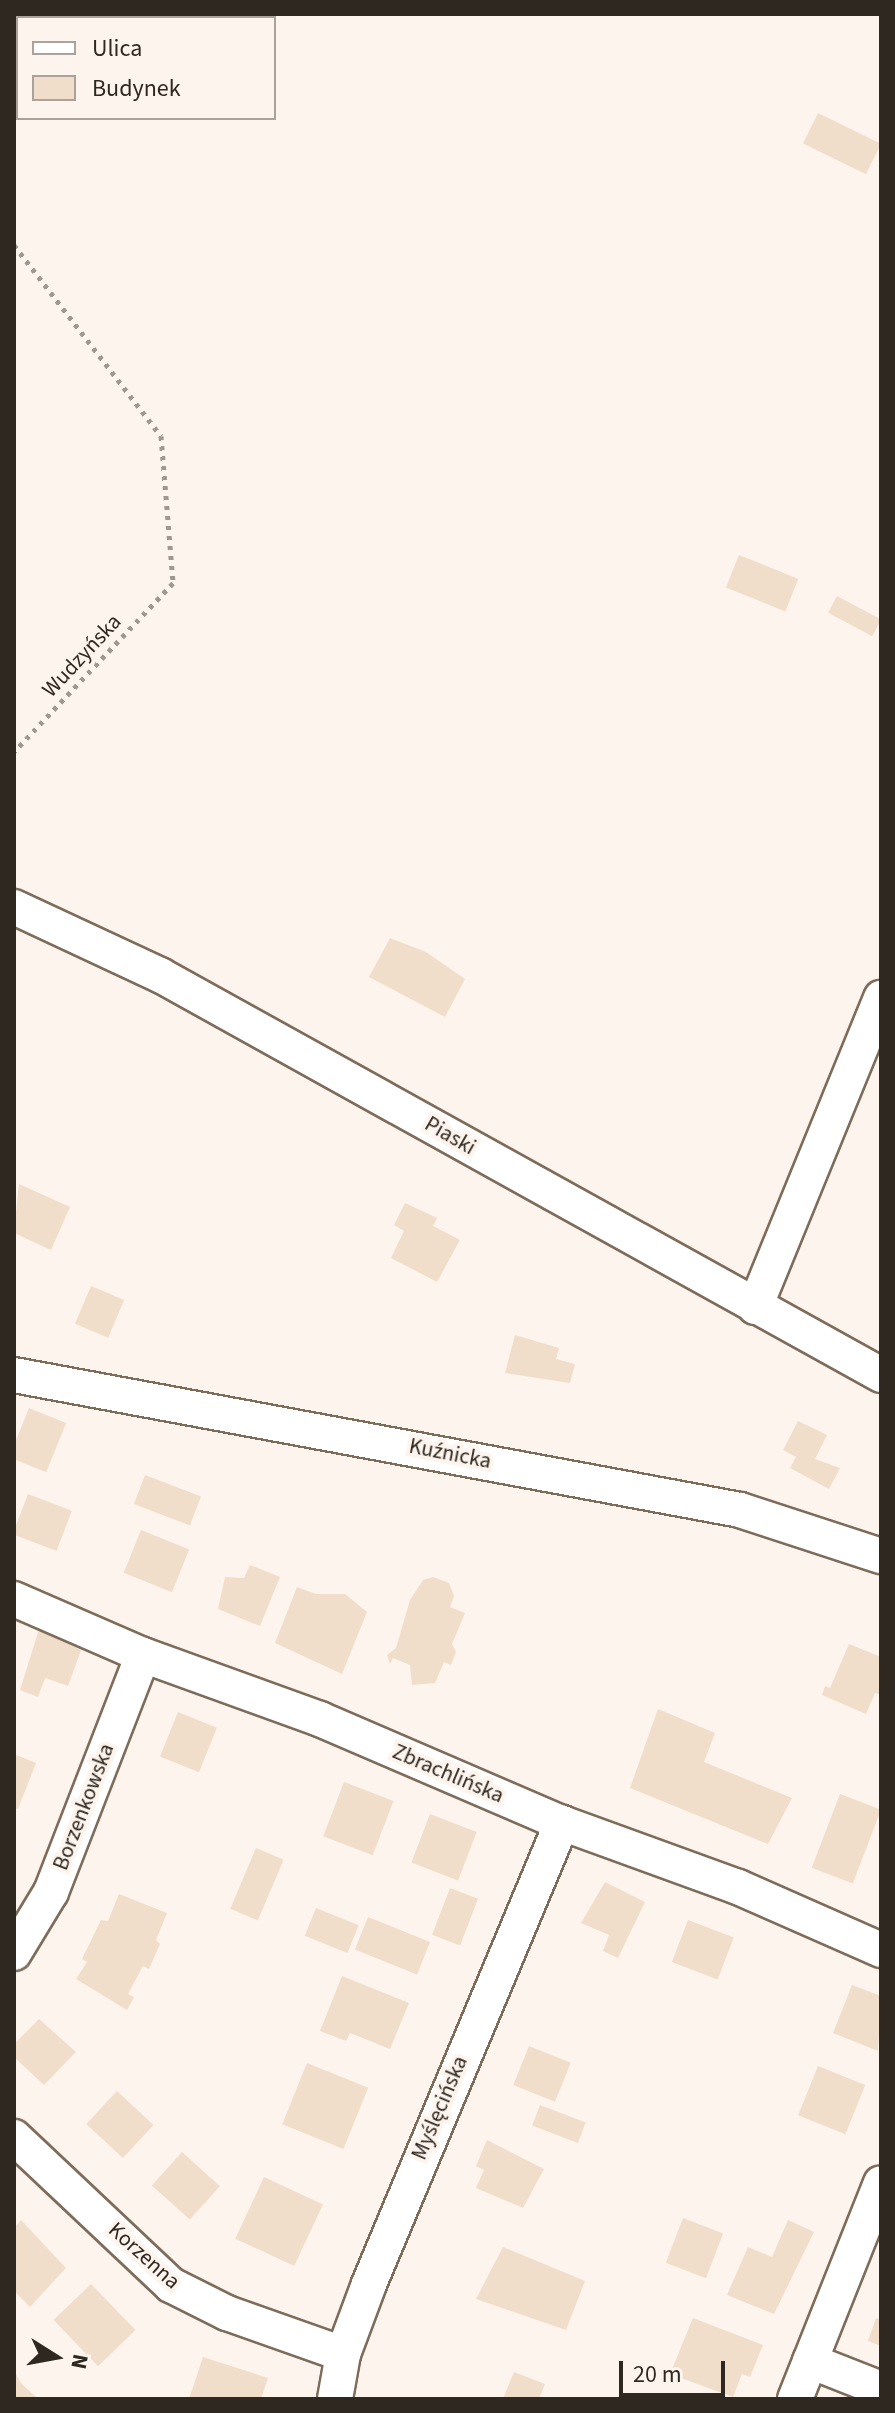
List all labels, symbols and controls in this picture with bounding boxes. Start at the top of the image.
legend [16,16,276,120]
text: Ulica [92,31,142,66]
text: Budynek [92,71,181,106]
street label: Wudzyńska [37,609,127,703]
street label: Piaski [420,1111,480,1161]
street label: Kuźnicka [407,1433,493,1475]
street label: Zbrachlińska [388,1739,508,1809]
street label: Borzenkowska [48,1740,120,1874]
street label: Myślęcińska [406,2052,474,2164]
street label: Korzenna [103,2217,185,2295]
north arrow [16,2317,96,2397]
scale bar [623,2345,729,2395]
text: N [62,2351,97,2372]
text: 20 m [633,2357,682,2392]

